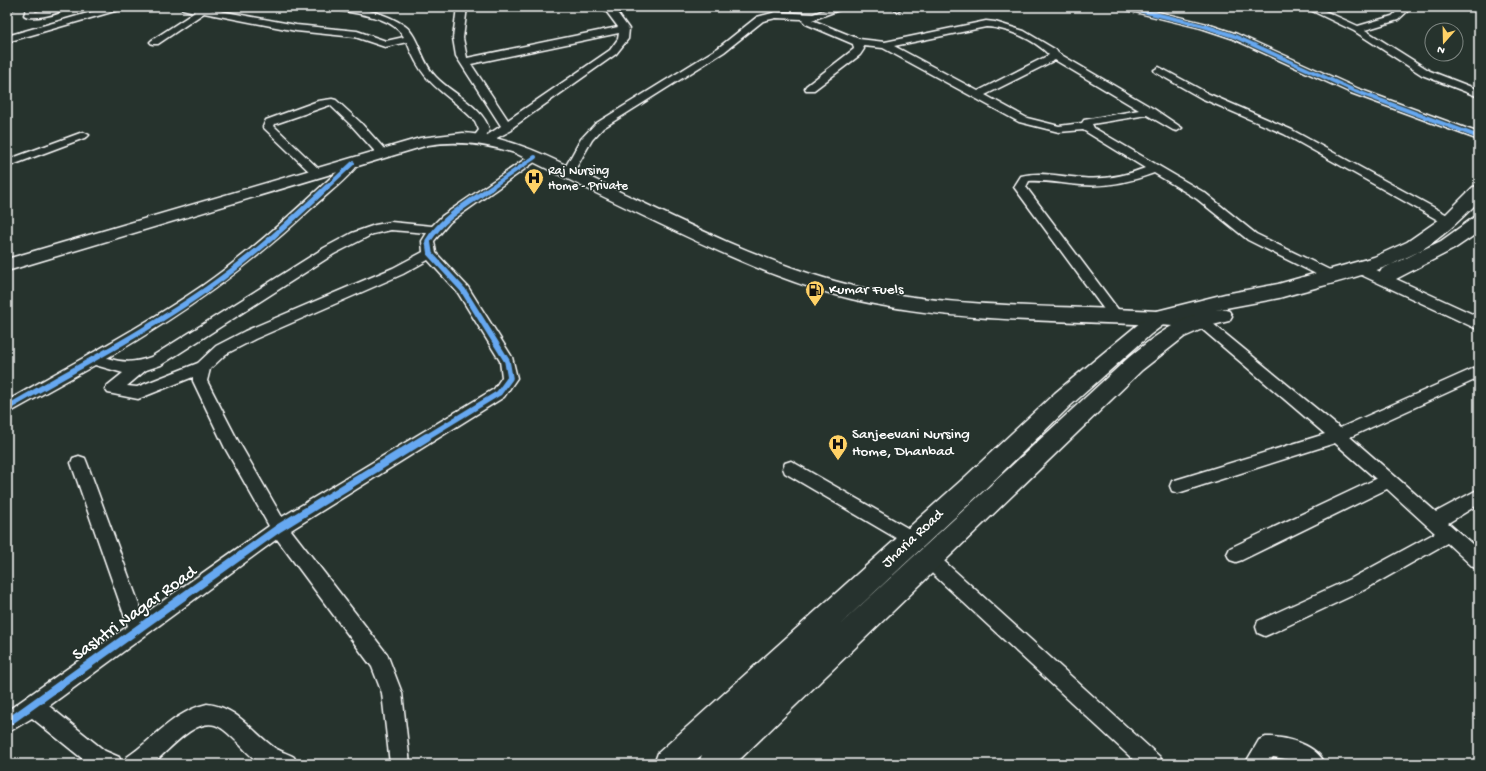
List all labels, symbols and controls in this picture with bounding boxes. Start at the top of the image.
north arrow [1424,22,1464,62]
text: N [1436,43,1447,56]
place label: Raj Nursing Home - Private [548,164,628,194]
hospital icon: Raj Nursing Home - Private [523,167,545,195]
fuel station icon: Kumar Fuels [804,279,826,307]
place label: Kumar Fuels [829,281,904,299]
place label: Sanjeevani Nursing Home, Dhanbad [852,426,970,461]
hospital icon: Sanjeevani Nursing Home, Dhanbad [827,433,849,461]
street label: Jharia Road [879,505,948,572]
street label: Sashtri Nagar Road [69,561,202,666]

